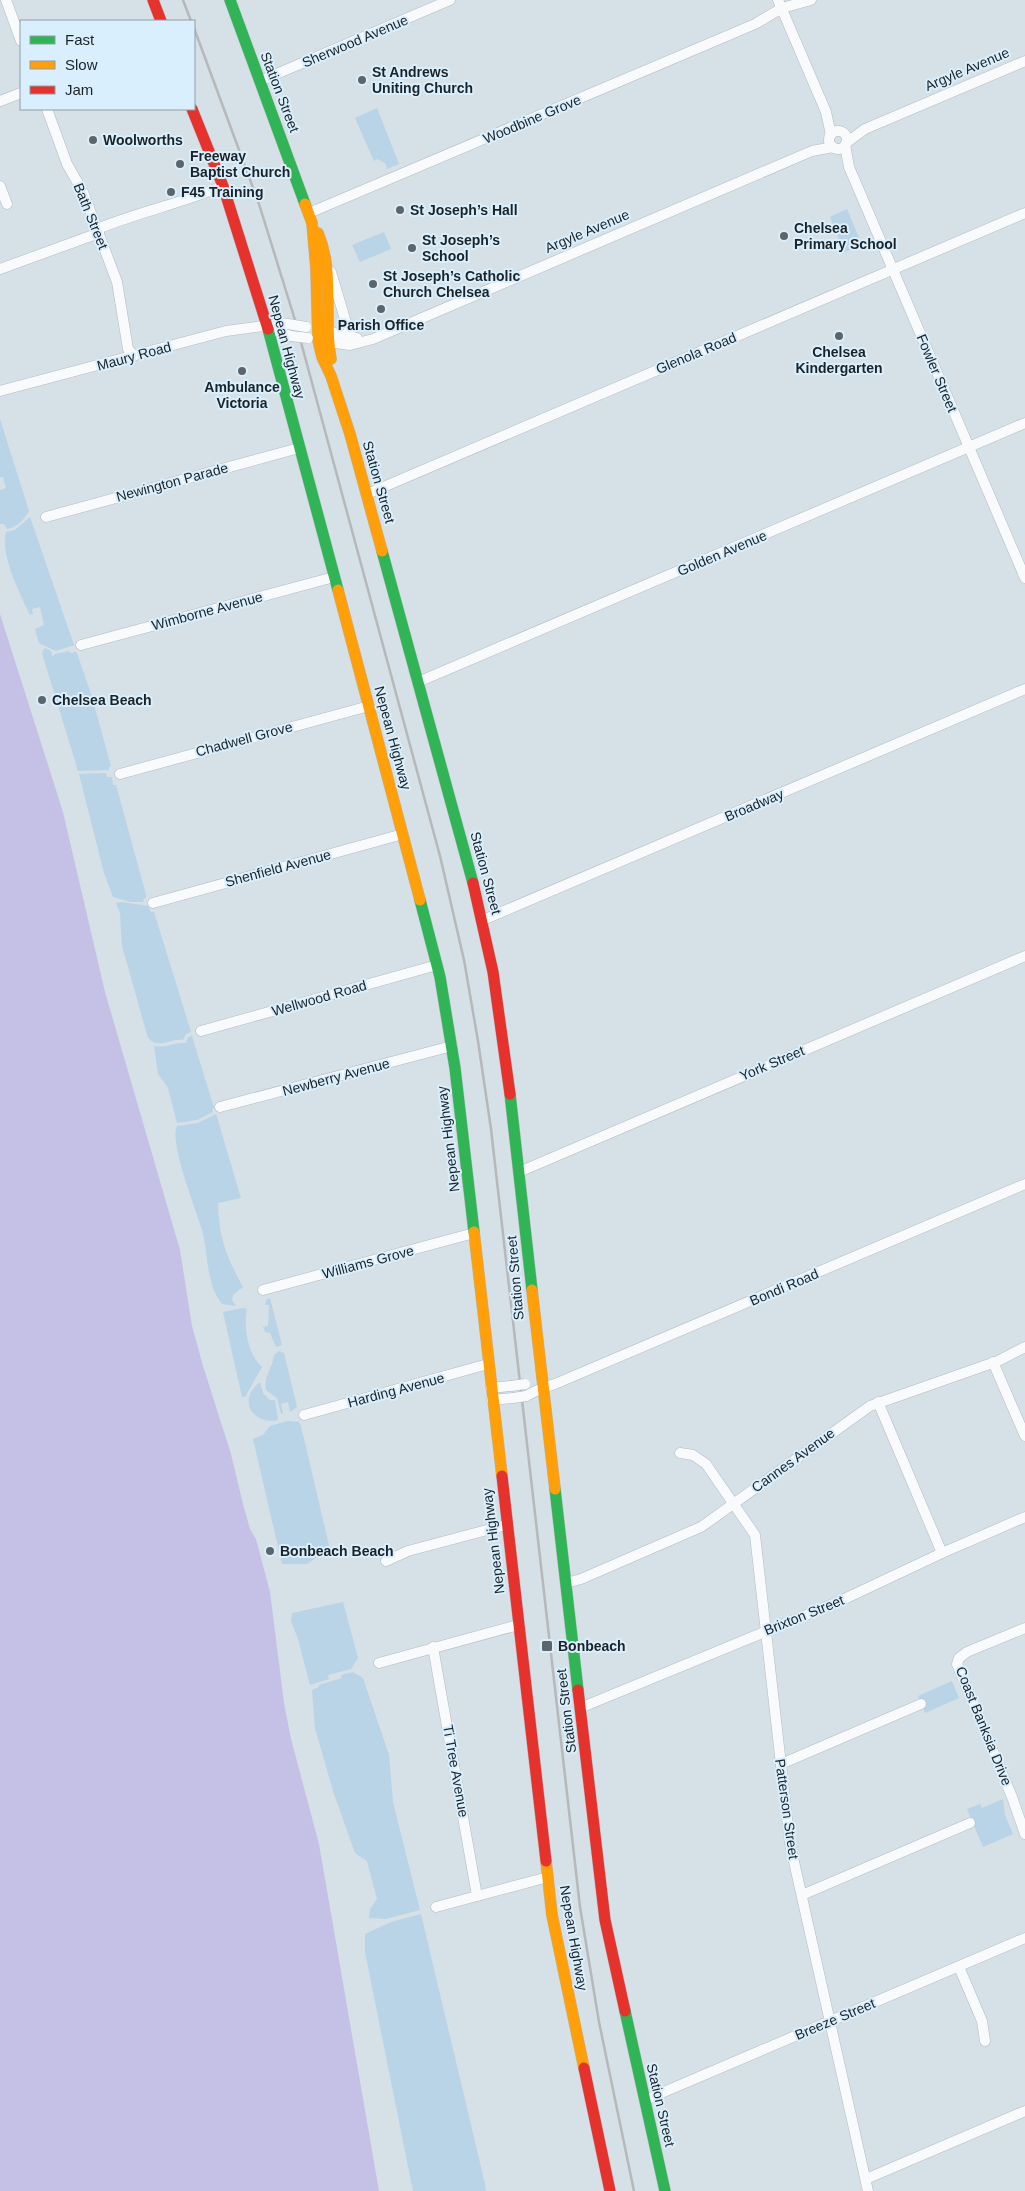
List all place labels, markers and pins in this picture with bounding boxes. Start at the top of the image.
place label: St Andrews Uniting Church [372,64,473,96]
marker: St Andrews Uniting Church [356,74,368,86]
place label: Woolworths [103,132,183,148]
marker: Woolworths [87,134,99,146]
place label: Freeway Baptist Church [190,148,290,180]
marker: Freeway Baptist Church [174,158,186,170]
place label: F45 Training [181,184,263,200]
marker: F45 Training [165,186,177,198]
place label: St Joseph’s Hall [410,202,518,218]
marker: St Joseph’s Hall [394,204,406,216]
place label: Chelsea Primary School [794,220,897,252]
marker: Chelsea Primary School [778,230,790,242]
place label: St Joseph’s School [422,232,500,264]
marker: St Joseph’s School [406,242,418,254]
place label: St Joseph’s Catholic Church Chelsea [383,268,520,300]
marker: St Joseph’s Catholic Church Chelsea [367,278,379,290]
marker: Parish Office [375,303,387,315]
place label: Parish Office [338,317,424,333]
marker: Chelsea Kindergarten [833,330,845,342]
place label: Chelsea Kindergarten [795,344,883,376]
marker: Ambulance Victoria [236,365,248,377]
place label: Ambulance Victoria [204,379,280,411]
place label: Chelsea Beach [52,692,152,708]
marker: Chelsea Beach [36,694,48,706]
place label: Bonbeach Beach [280,1543,394,1559]
marker: Bonbeach Beach [264,1545,276,1557]
place label: Bonbeach [558,1638,626,1654]
marker: Bonbeach [540,1639,554,1653]

